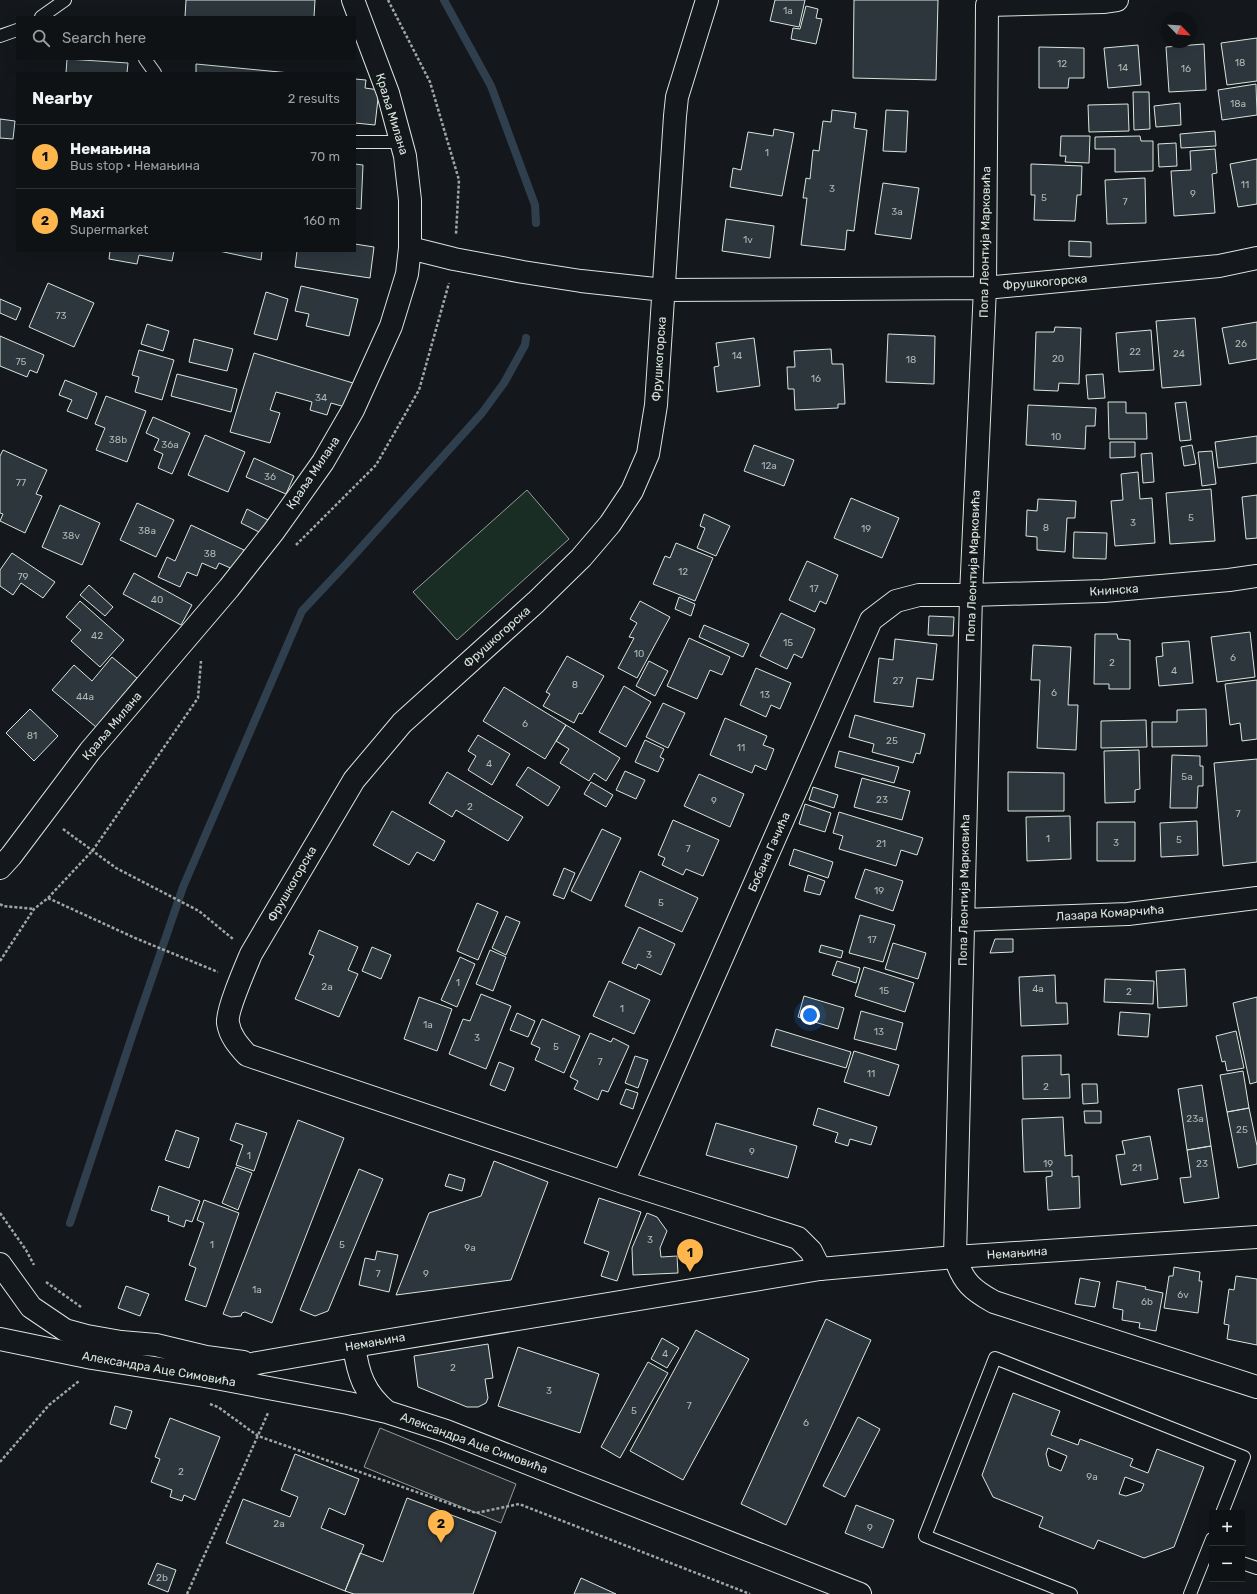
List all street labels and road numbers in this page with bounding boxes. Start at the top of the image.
street label: Краља Милана [373,71,411,157]
street label: Попа Леонтија Марковића [977,166,993,318]
street label: Фрушкогорска [1002,271,1088,293]
street label: Фрушкогорска [649,316,669,402]
street label: Краља Милана [284,434,342,512]
street label: Попа Леонтија Марковића [963,490,983,642]
street label: Книнска [1089,581,1139,599]
street label: Фрушкогорска [461,603,533,671]
street label: Краља Милана [79,689,145,763]
street label: Бобана Гачића [745,810,793,894]
street label: Попа Леонтија Марковића [956,814,972,966]
street label: Фрушкогорска [265,844,319,924]
street label: Лазара Комарчића [1055,902,1165,924]
street label: Немањина [986,1244,1048,1262]
street label: Немањина [344,1330,406,1354]
street label: Александра Аце Симовића [81,1349,237,1389]
street label: Александра Аце Симовића [398,1410,550,1476]

